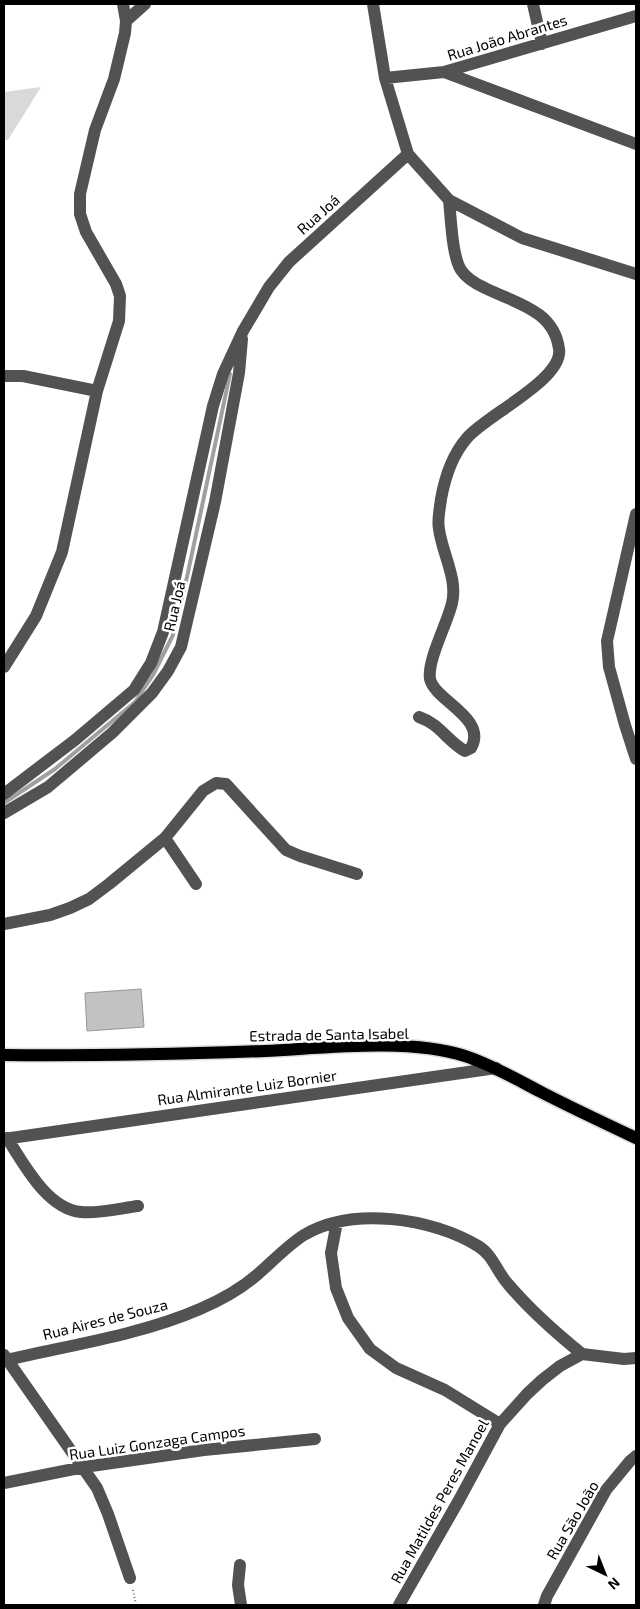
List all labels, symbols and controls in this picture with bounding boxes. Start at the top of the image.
street label: Rua João Abrantes [445,10,569,64]
street label: Rua Joá [293,190,343,238]
street label: Rua Joá [159,579,189,633]
street label: Estrada de Santa Isabel [249,1024,410,1044]
street label: Rua Almirante Luiz Bornier [156,1065,338,1109]
street label: Rua Aires de Souza [41,1295,169,1343]
street label: Rua Matildes Peres Manoel [386,1415,492,1586]
street label: Rua Luiz Gonzaga Campos [68,1421,246,1463]
street label: Rua São João [542,1477,602,1563]
north arrow [580,1549,630,1599]
text: N [605,1574,624,1594]

